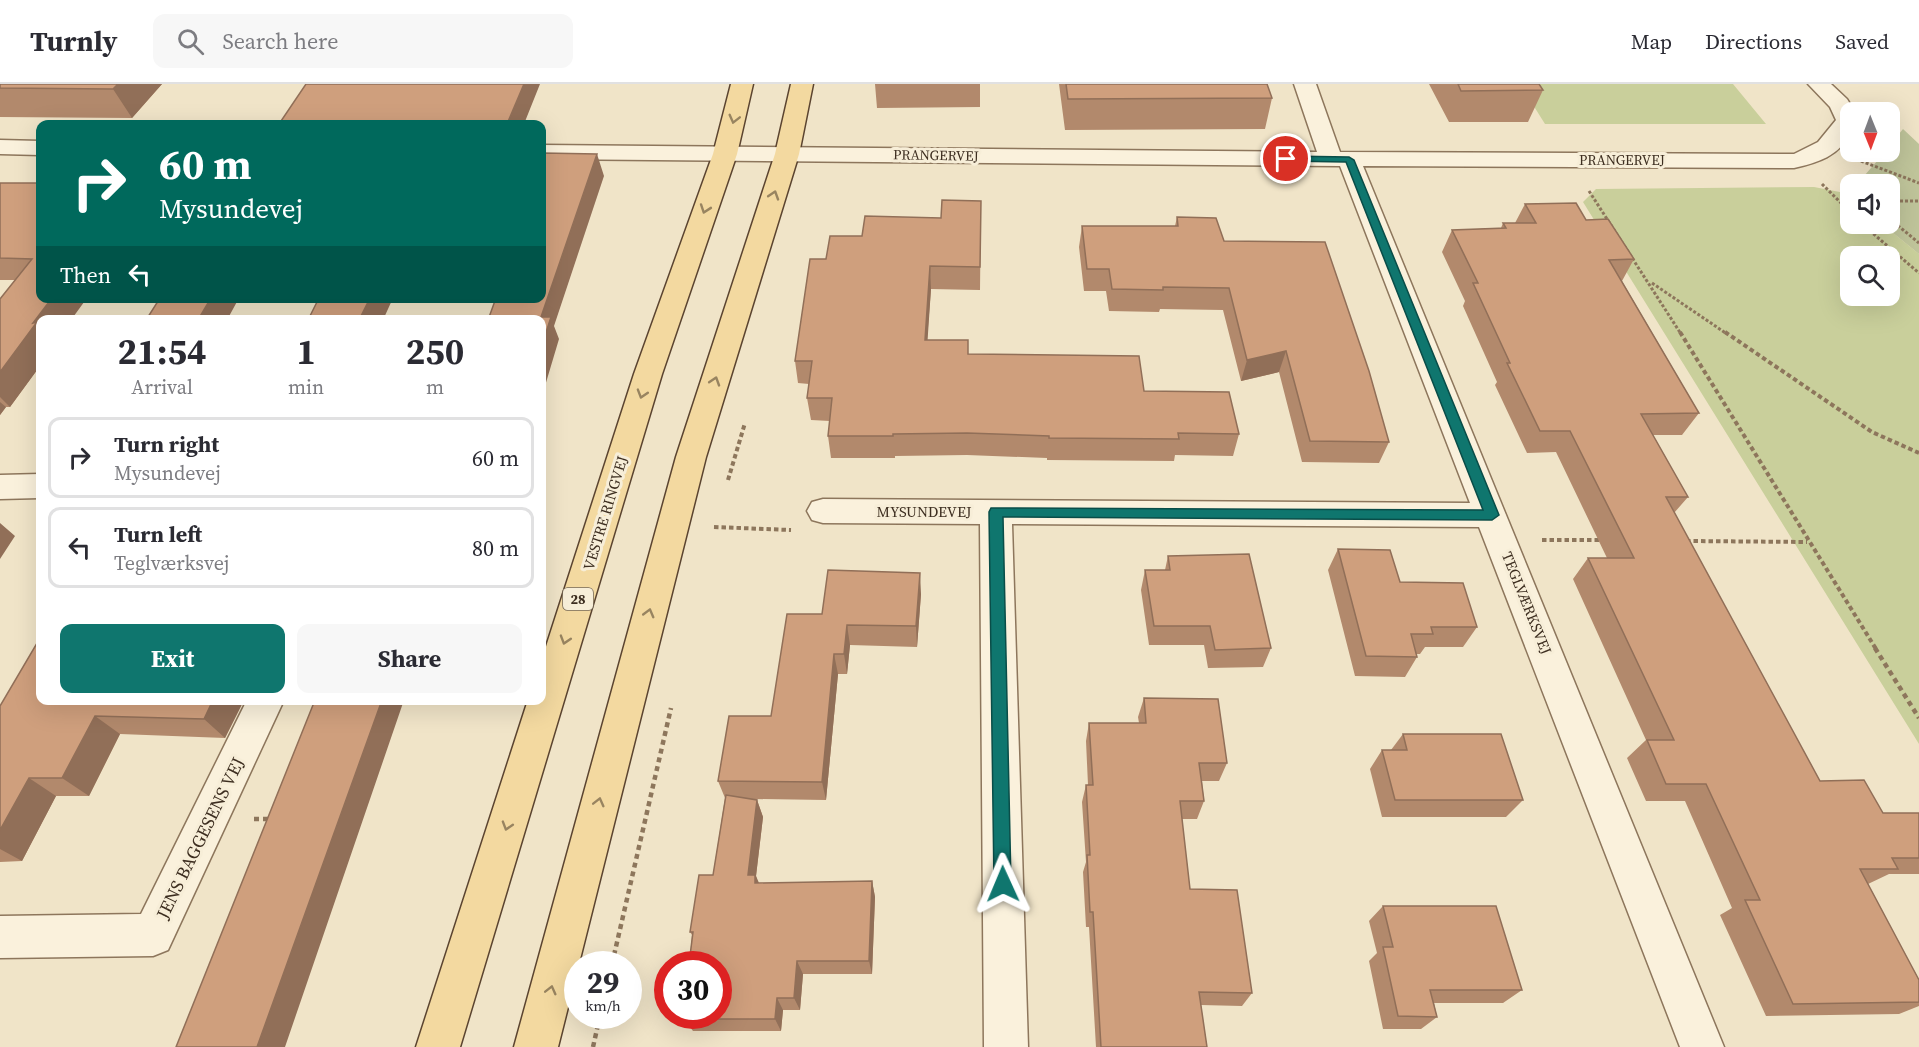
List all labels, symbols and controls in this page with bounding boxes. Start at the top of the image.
search box [153,14,573,68]
text: Turnly [30,22,117,60]
icon: search [174,25,207,58]
text: Search here [222,26,338,56]
text: Map [1631,27,1672,56]
text: Directions [1705,27,1802,56]
text: Saved [1835,27,1889,56]
north arrow [1840,102,1900,162]
map controls [1840,102,1900,306]
one-way arrow [729,114,742,124]
pin [1260,133,1311,184]
text: 60 m [159,135,252,193]
icon: arrive [1269,142,1302,175]
icon: right [60,144,138,222]
street label: PRANGERVEJ [893,144,979,166]
street label: PRANGERVEJ [1579,150,1665,170]
button: sound [1840,174,1900,234]
text: Mysundevej [159,190,303,227]
one-way arrow [767,190,780,201]
one-way arrow [699,203,712,214]
button: search [1840,246,1900,306]
icon: left [123,258,156,291]
text: Then [60,260,111,290]
text: 21:54 [118,327,206,376]
text: 1 [296,327,316,376]
text: 250 [406,327,464,376]
text: Arrival [131,373,193,401]
text: min [288,373,324,401]
text: m [426,373,444,401]
one-way arrow [708,376,720,387]
one-way arrow [637,388,649,399]
text: Turn right [114,429,219,459]
icon: right [63,441,96,474]
text: 60 m [472,443,519,473]
street label: VESTRE RINGVEJ [578,453,632,573]
text: Mysundevej [114,459,221,487]
street label: MYSUNDEVEJ [876,501,972,522]
text: Turn left [114,519,202,549]
icon: left [63,531,96,564]
text: 80 m [472,533,519,563]
text: Teglværksvej [114,549,229,577]
street label: TEGLVÆRKSVEJ [1497,549,1557,658]
road number: 28 [563,588,593,610]
one-way arrow [641,608,654,618]
button: Exit [60,624,285,693]
button: Share [297,624,522,693]
one-way arrow [560,634,572,645]
street label: JENS BAGGESENS VEJ [150,753,250,924]
one-way arrow [592,797,605,807]
one-way arrow [502,820,514,831]
position arrow [971,852,1035,916]
speed limit sign: 30 [654,951,732,1029]
text: 29 [587,962,619,1003]
one-way arrow [543,986,556,996]
text: km/h [585,995,621,1016]

